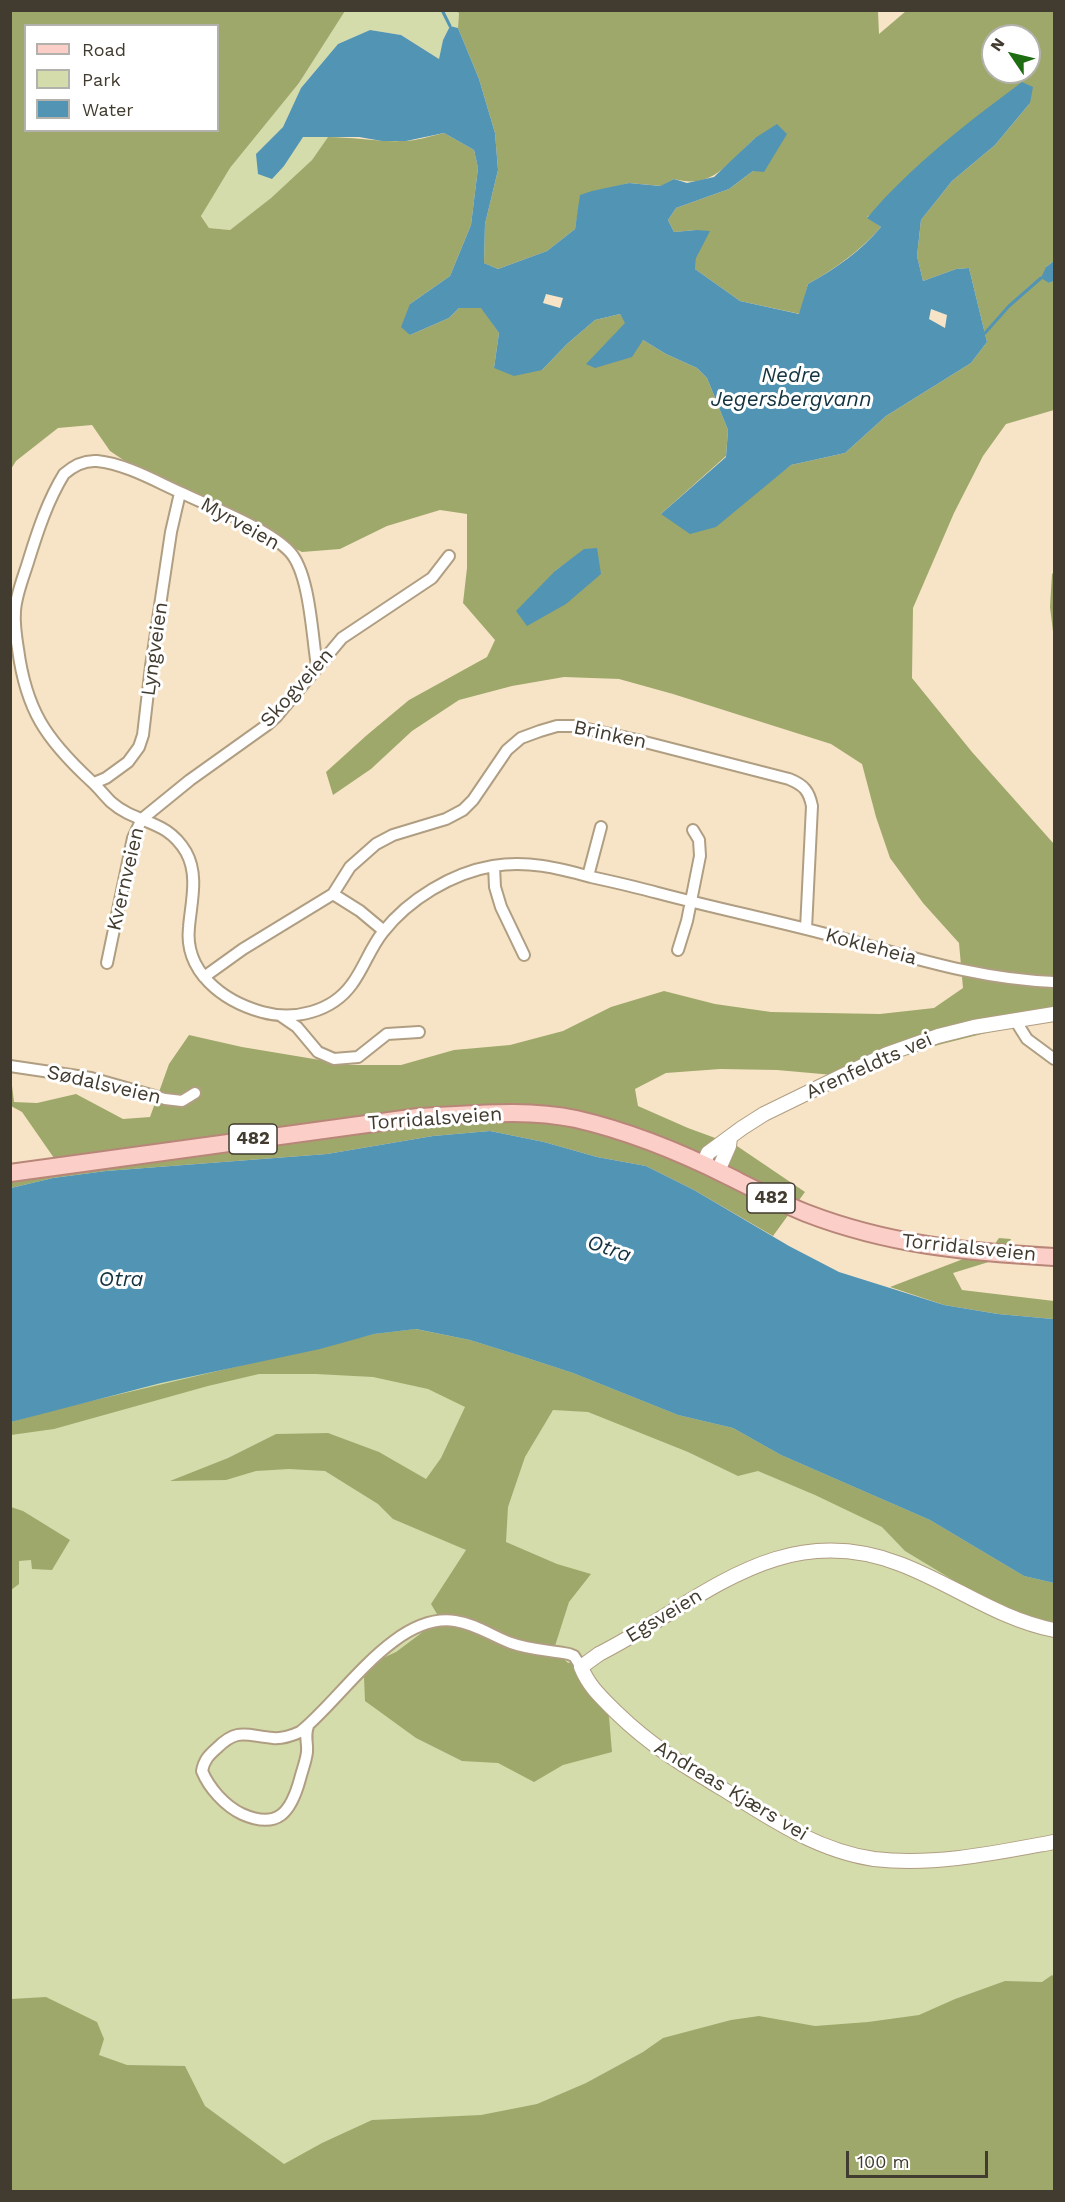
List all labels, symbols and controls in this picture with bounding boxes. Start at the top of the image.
legend [24,24,219,132]
north arrow [981,24,1041,84]
text: N [986,34,1009,55]
text: Road [82,39,126,60]
text: Park [82,69,121,90]
text: Water [82,99,134,120]
water label: Nedre Jegersbergvann [710,363,872,413]
street label: Myrveien [196,492,284,556]
street label: Lyngveien [137,600,173,698]
street label: Skogveien [255,644,339,732]
street label: Brinken [571,716,649,754]
street label: Kvernveien [102,825,150,933]
street label: Kokleheia [823,923,919,971]
street label: Arenfeldts vei [802,1027,936,1105]
street label: Sødalsveien [45,1060,163,1110]
street label: Torridalsveien [367,1102,503,1136]
road number: 482 [229,1124,277,1154]
road number: 482 [747,1183,795,1213]
street label: Torridalsveien [901,1229,1037,1267]
water label: Otra [584,1230,634,1268]
water label: Otra [99,1267,143,1293]
street label: Egsveien [621,1584,707,1648]
street label: Andreas Kjærs vei [650,1736,812,1846]
scale bar [849,2139,992,2177]
text: 100 m [857,2151,910,2172]

